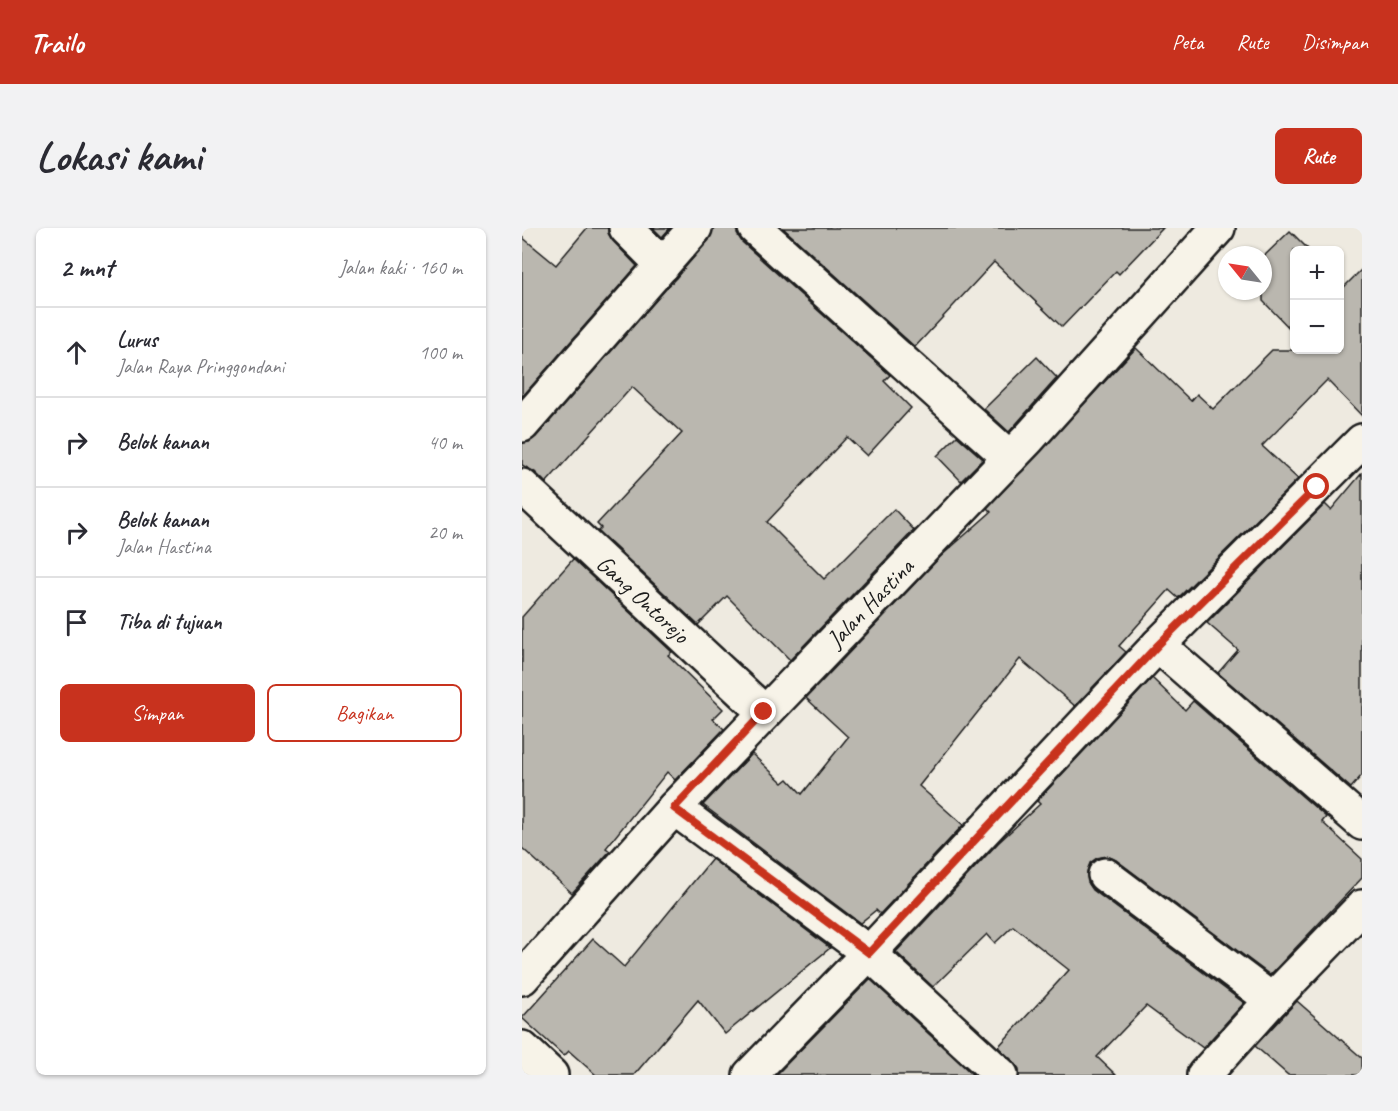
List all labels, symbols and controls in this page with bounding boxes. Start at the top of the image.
text: Trailo [30,25,84,60]
text: Peta [1172,29,1203,55]
text: Rute [1236,29,1269,55]
text: Disimpan [1302,29,1368,55]
button: Rute [1275,128,1362,184]
text: Lokasi kami [36,130,202,183]
north arrow [1218,246,1272,300]
map controls [1290,246,1344,354]
button: + [1290,246,1344,300]
text: 2 mnt [60,251,113,284]
text: Jalan kaki · 160 m [339,255,462,280]
button: − [1290,300,1344,354]
text: Lurus [117,326,157,354]
icon: ahead [60,336,93,369]
text: 100 m [419,340,462,365]
text: Jalan Raya Pringgondani [117,354,284,379]
icon: right [60,426,93,459]
text: Belok kanan [117,428,209,456]
text: 40 m [428,430,462,455]
route start [1303,473,1329,499]
text: Belok kanan [117,506,209,534]
icon: right [60,516,93,549]
text: 20 m [428,520,462,545]
text: Jalan Hastina [117,534,211,559]
street label: Gang Ontorejo [590,548,697,651]
street label: Jalan Hastina [819,551,921,655]
icon: arrive [60,606,93,639]
text: Tiba di tujuan [117,608,222,636]
button: Simpan [60,684,255,742]
button: Bagikan [267,684,462,742]
route end [750,698,776,724]

